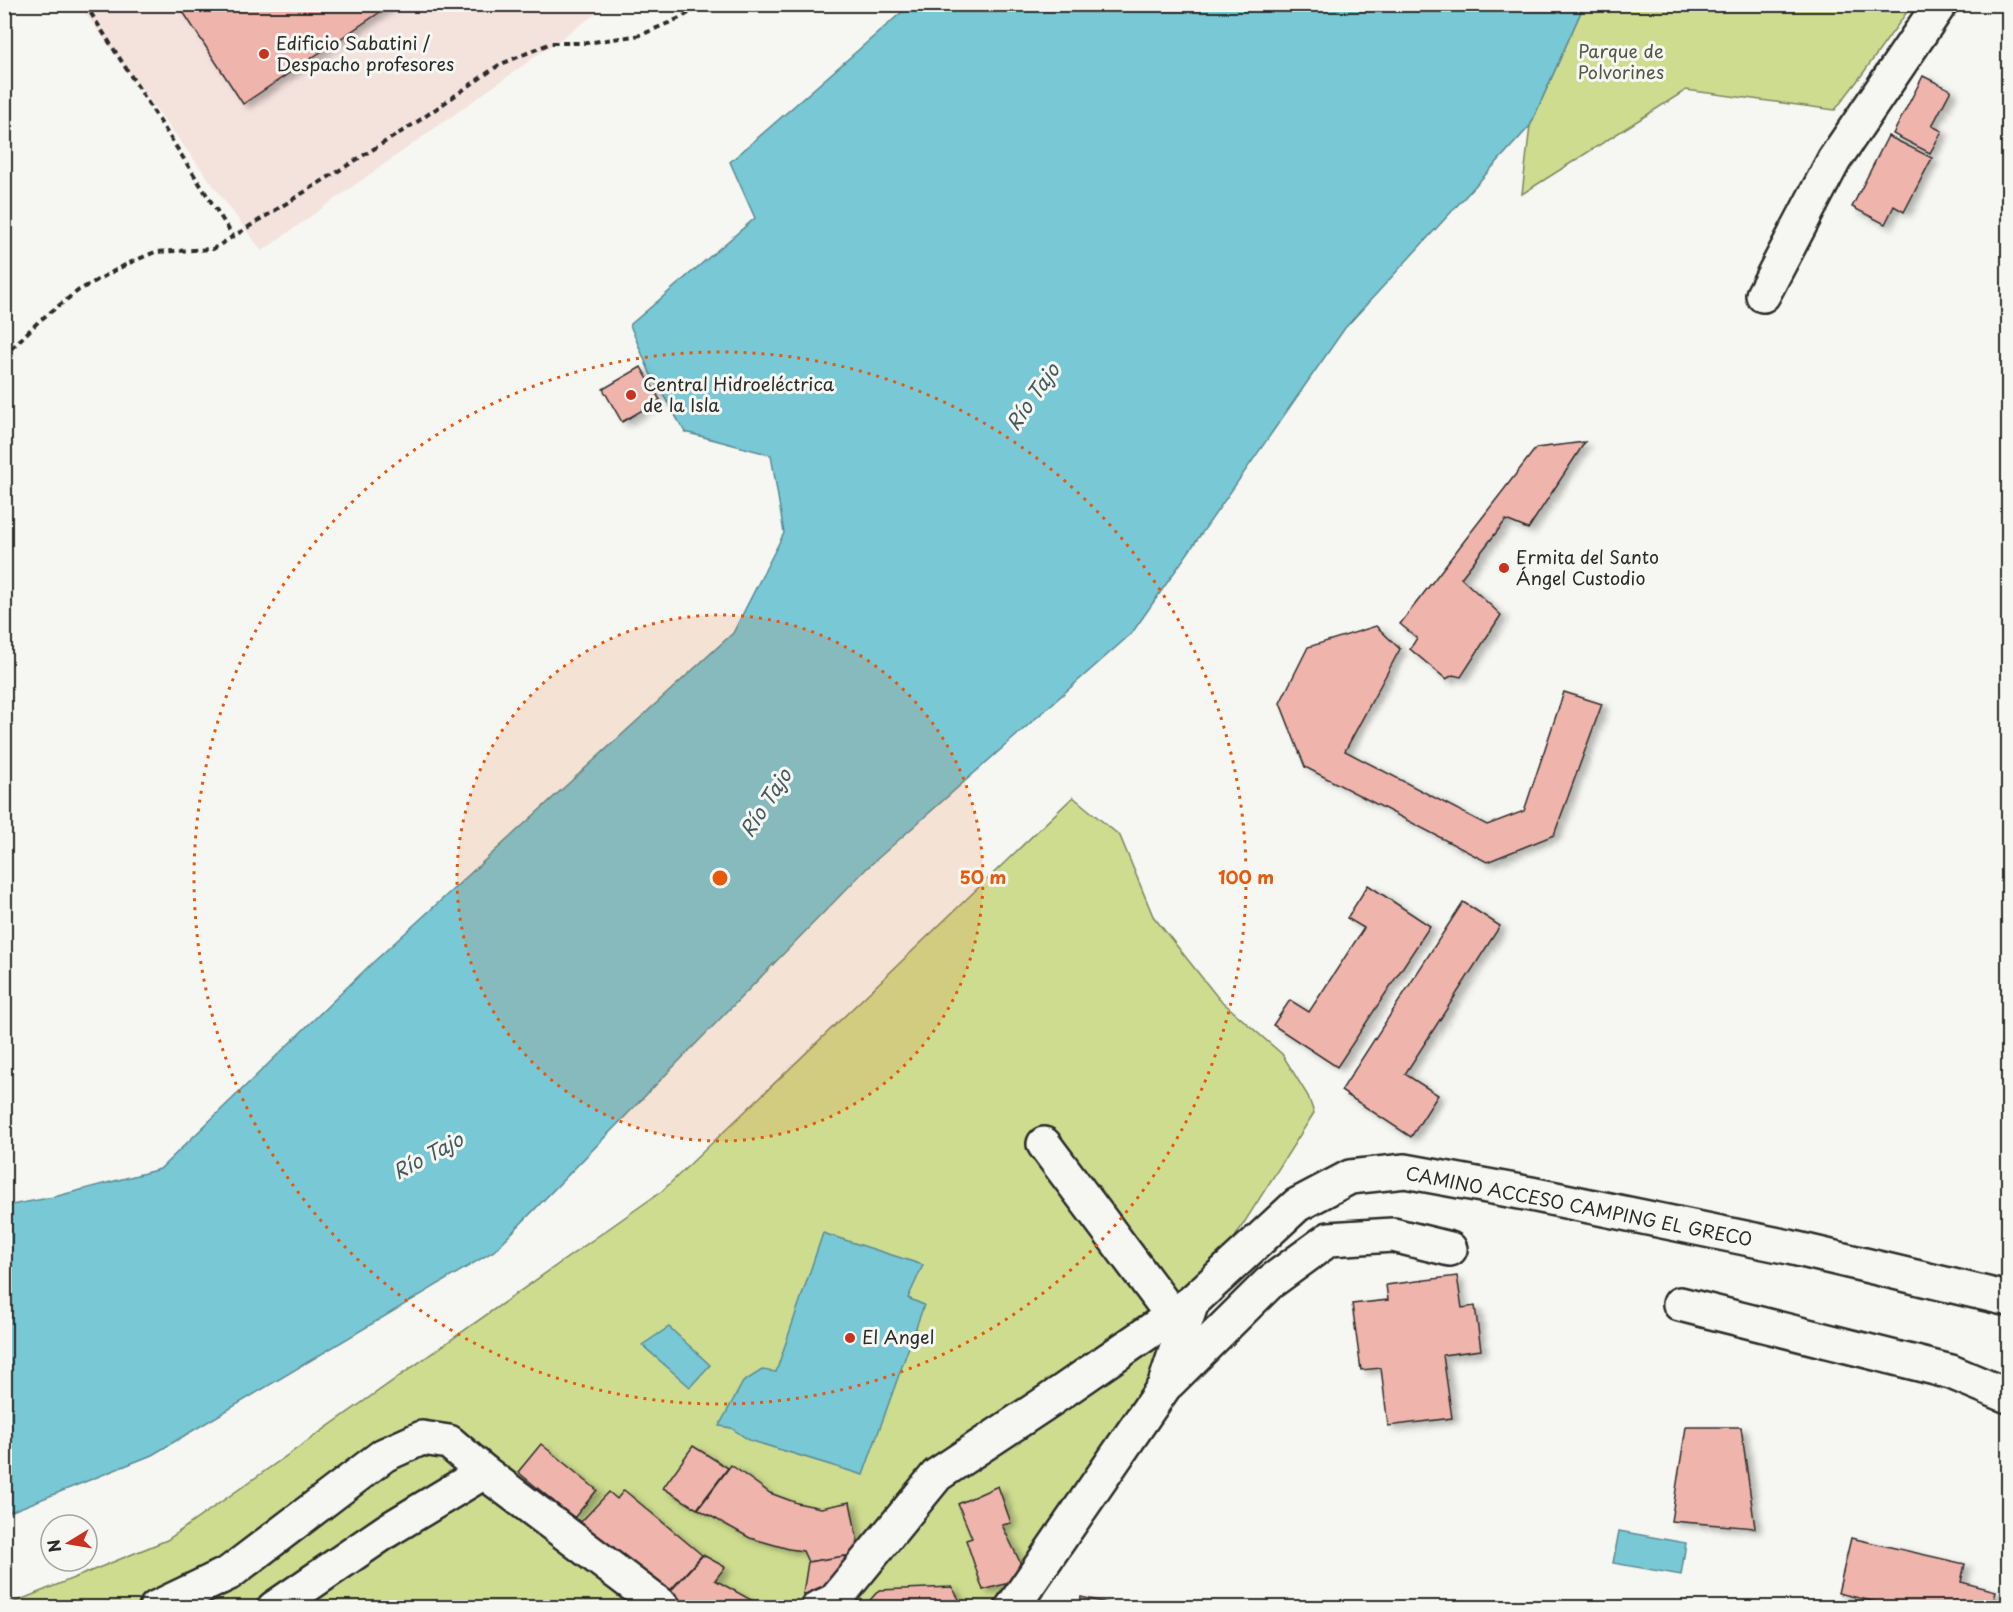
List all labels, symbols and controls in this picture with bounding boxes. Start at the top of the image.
place label: Edificio Sabatini / Despacho profesores [276,29,454,77]
park label: Parque de Polvorines [1578,37,1664,85]
marker: Edificio Sabatini / Despacho profesores [257,47,271,61]
water label: Río Tajo [998,356,1067,436]
place label: Central Hidroeléctrica de la Isla [643,370,835,418]
marker: Central Hidroeléctrica de la Isla [624,388,638,402]
place label: Ermita del Santo Ángel Custodio [1516,543,1659,591]
marker: Ermita del Santo Ángel Custodio [1497,561,1511,575]
water label: Río Tajo [732,762,799,843]
text: 50 m [960,863,1006,890]
text: 100 m [1218,863,1274,890]
centre of rings [710,868,730,888]
water label: Río Tajo [387,1124,469,1186]
street label: CAMINO ACCESO CAMPING EL GRECO [1404,1159,1755,1252]
place label: El Angel [862,1323,934,1350]
marker: El Angel [843,1331,857,1345]
north arrow [39,1513,99,1573]
text: N [40,1538,66,1555]

